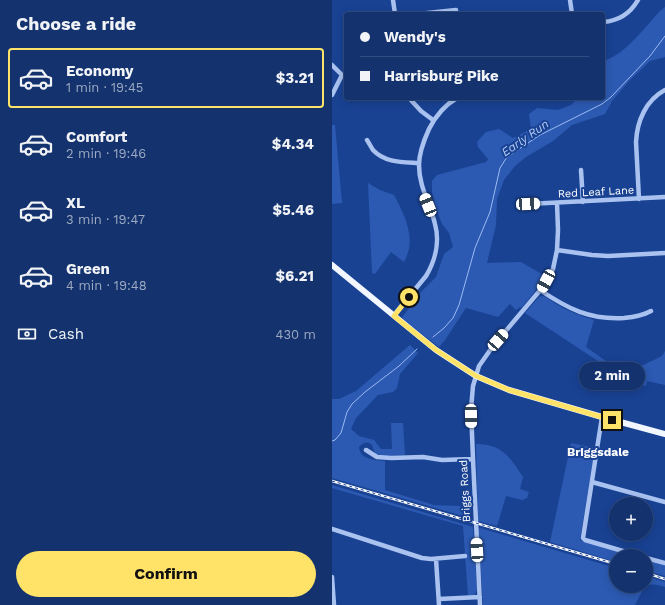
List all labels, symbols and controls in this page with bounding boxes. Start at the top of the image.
text: Choose a ride [16,13,136,34]
text: Wendy's [384,28,446,46]
icon: car [18,60,54,96]
text: Economy [66,62,133,80]
text: Harrisburg Pike [384,67,499,85]
text: $3.21 [276,69,314,87]
text: 1 min · 19:45 [66,80,143,95]
water label: Early Run [499,117,551,159]
icon: car [18,126,54,162]
text: Comfort [66,128,127,146]
text: $4.34 [272,135,314,153]
text: 2 min · 19:46 [66,146,146,161]
street label: Red Leaf Lane [557,184,635,200]
icon: car [18,192,54,228]
car [418,192,438,218]
text: XL [66,194,85,212]
car [516,197,540,211]
text: $5.46 [272,201,314,219]
text: 3 min · 19:47 [66,212,145,227]
icon: car [18,258,54,294]
text: Green [66,260,110,278]
text: $6.21 [275,267,314,285]
car [535,268,557,294]
text: 4 min · 19:48 [66,278,147,293]
route start [400,288,418,306]
icon: cash [16,323,38,345]
text: Cash [48,325,84,343]
text: 430 m [276,327,316,342]
car [486,327,510,353]
callout: 2 min [579,362,645,390]
text: 2 min [594,368,630,383]
car [465,404,477,428]
route end [603,411,621,429]
district label: Briggsdale [567,445,629,459]
street label: Briggs Road [457,459,473,523]
map controls [609,497,653,593]
button: + [609,497,653,541]
car [470,538,484,562]
button: − [609,549,653,593]
button: Confirm [16,551,316,597]

